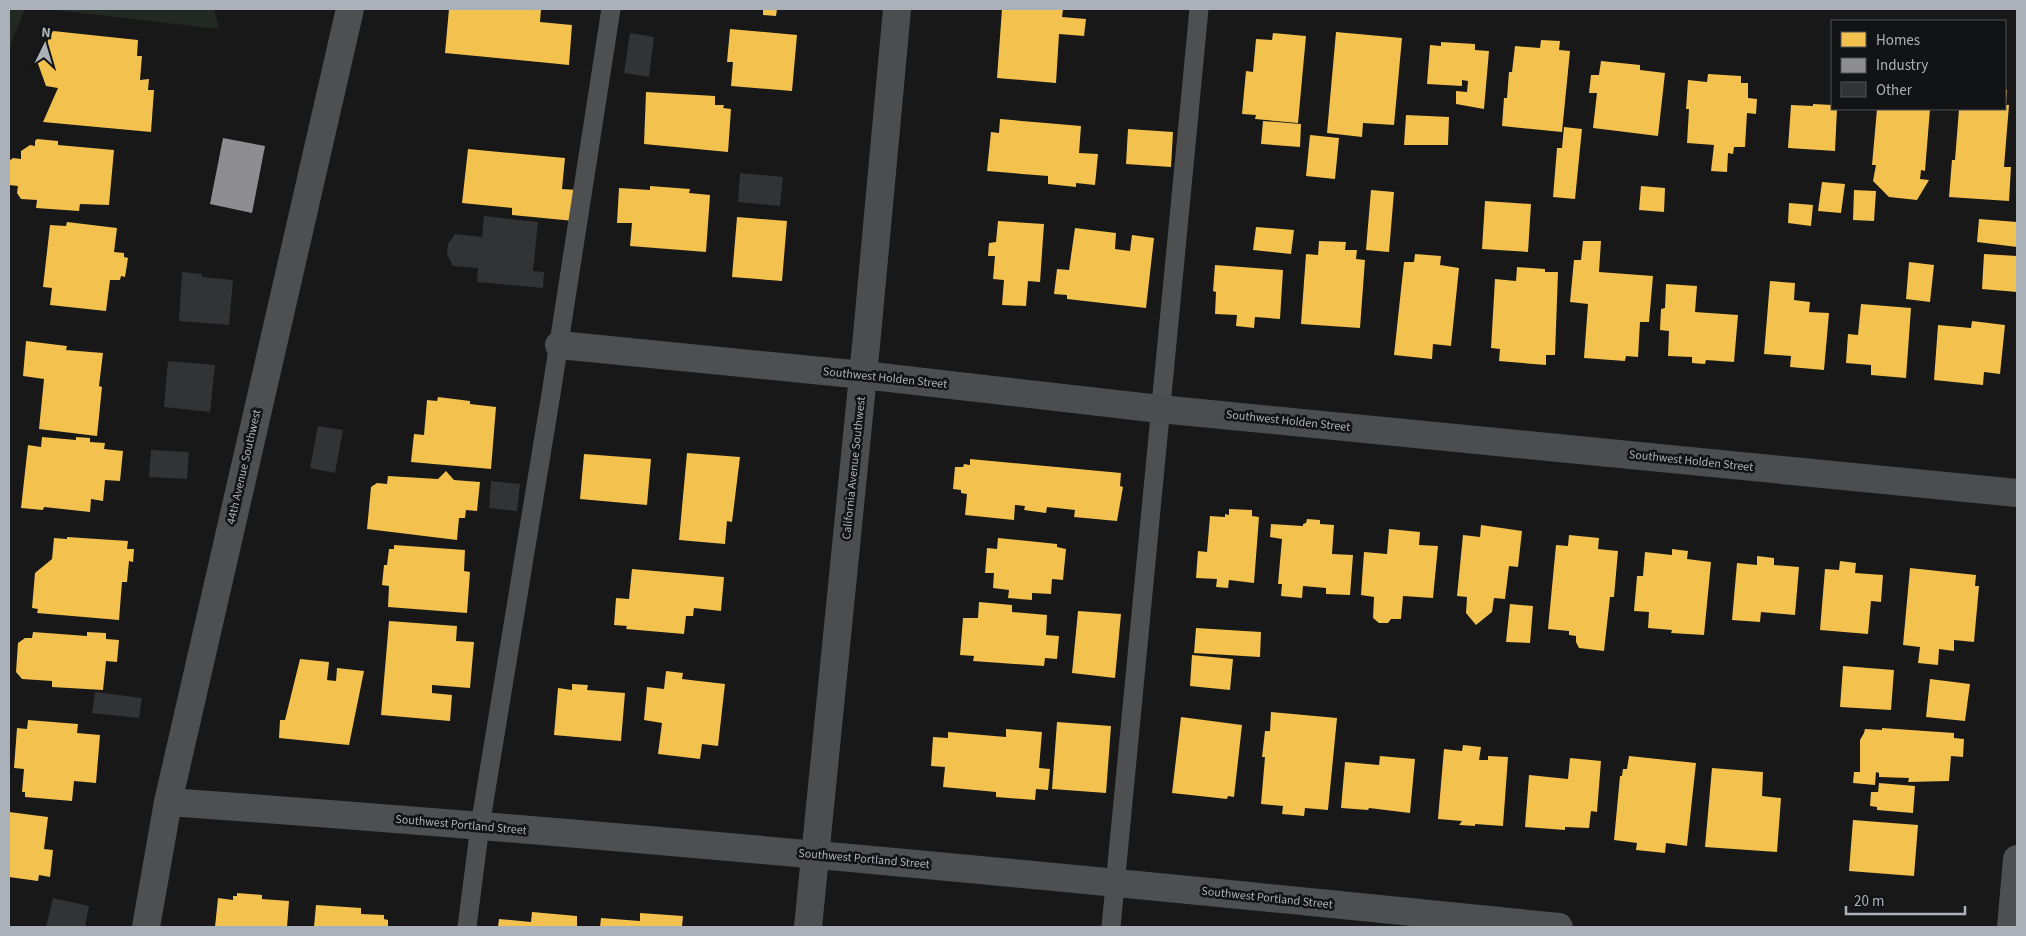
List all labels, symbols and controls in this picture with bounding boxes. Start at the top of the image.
north arrow [20,20,70,70]
legend [1831,20,2006,110]
text: N [41,23,52,43]
text: Homes [1876,30,1920,51]
text: Industry [1876,55,1928,76]
text: Other [1876,80,1913,101]
street label: Southwest Holden Street [822,363,948,393]
street label: California Avenue Southwest [838,396,870,540]
street label: Southwest Holden Street [1225,406,1351,436]
street label: 44th Avenue Southwest [222,408,266,526]
street label: Southwest Holden Street [1628,446,1754,476]
street label: Southwest Portland Street [395,811,527,839]
street label: Southwest Portland Street [798,845,930,873]
street label: Southwest Portland Street [1201,883,1333,913]
scale bar [1846,884,1965,916]
text: 20 m [1854,891,1884,912]

